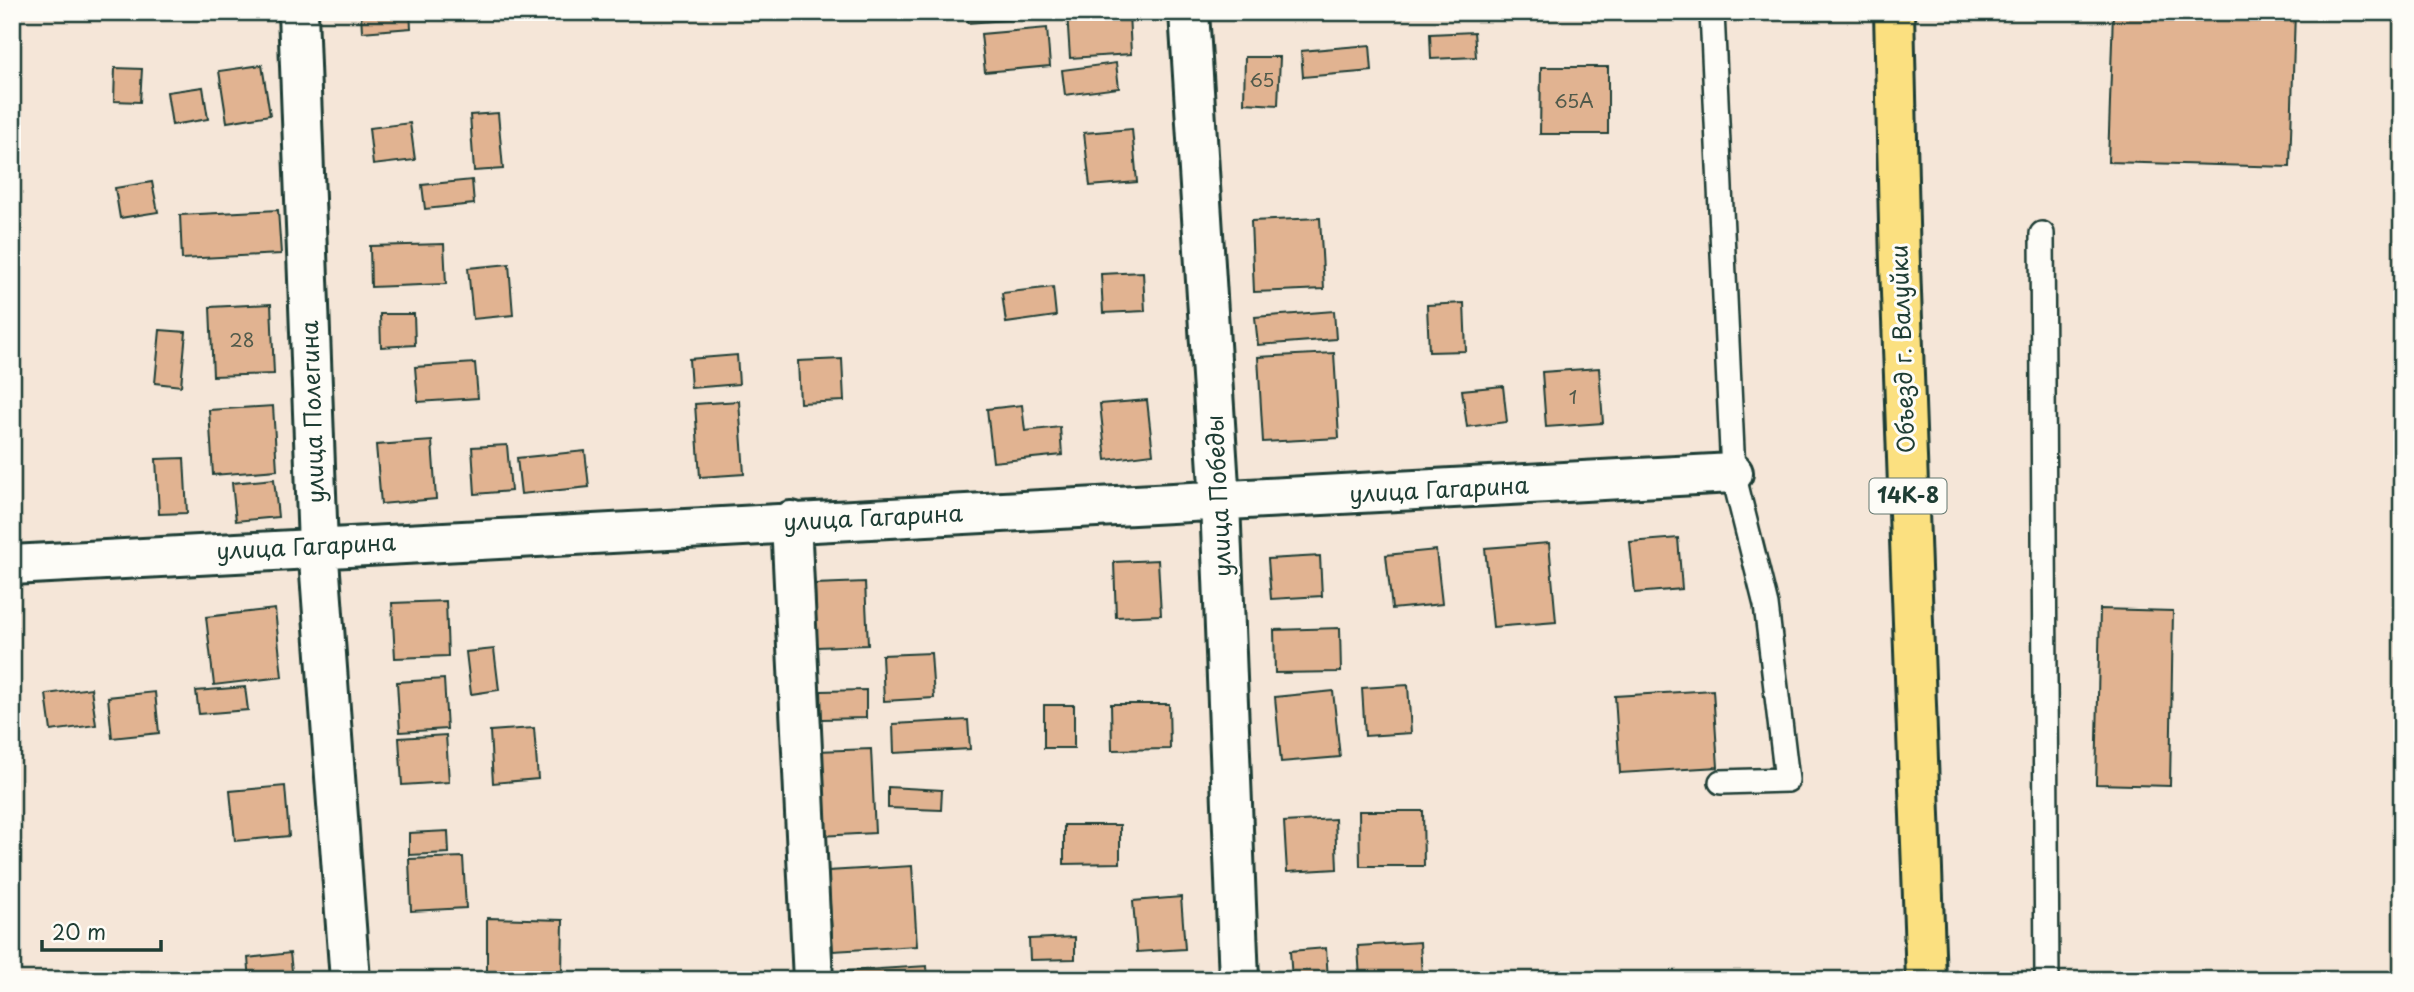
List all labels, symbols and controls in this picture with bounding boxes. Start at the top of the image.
house number: 65 [1249,65,1275,93]
house number: 65А [1554,86,1594,114]
street label: Объезд г. Валуйки [1880,244,1923,454]
street label: улица Полегина [291,320,332,504]
house number: 28 [229,325,255,353]
house number: 1 [1569,382,1577,410]
street label: улица Победы [1196,414,1239,578]
street label: улица Гагарина [1348,466,1530,511]
road number: 14К-8 [1870,478,1946,514]
street label: улица Гагарина [782,494,964,539]
street label: улица Гагарина [215,523,397,568]
scale bar [42,908,161,952]
text: 20 m [52,915,106,947]

